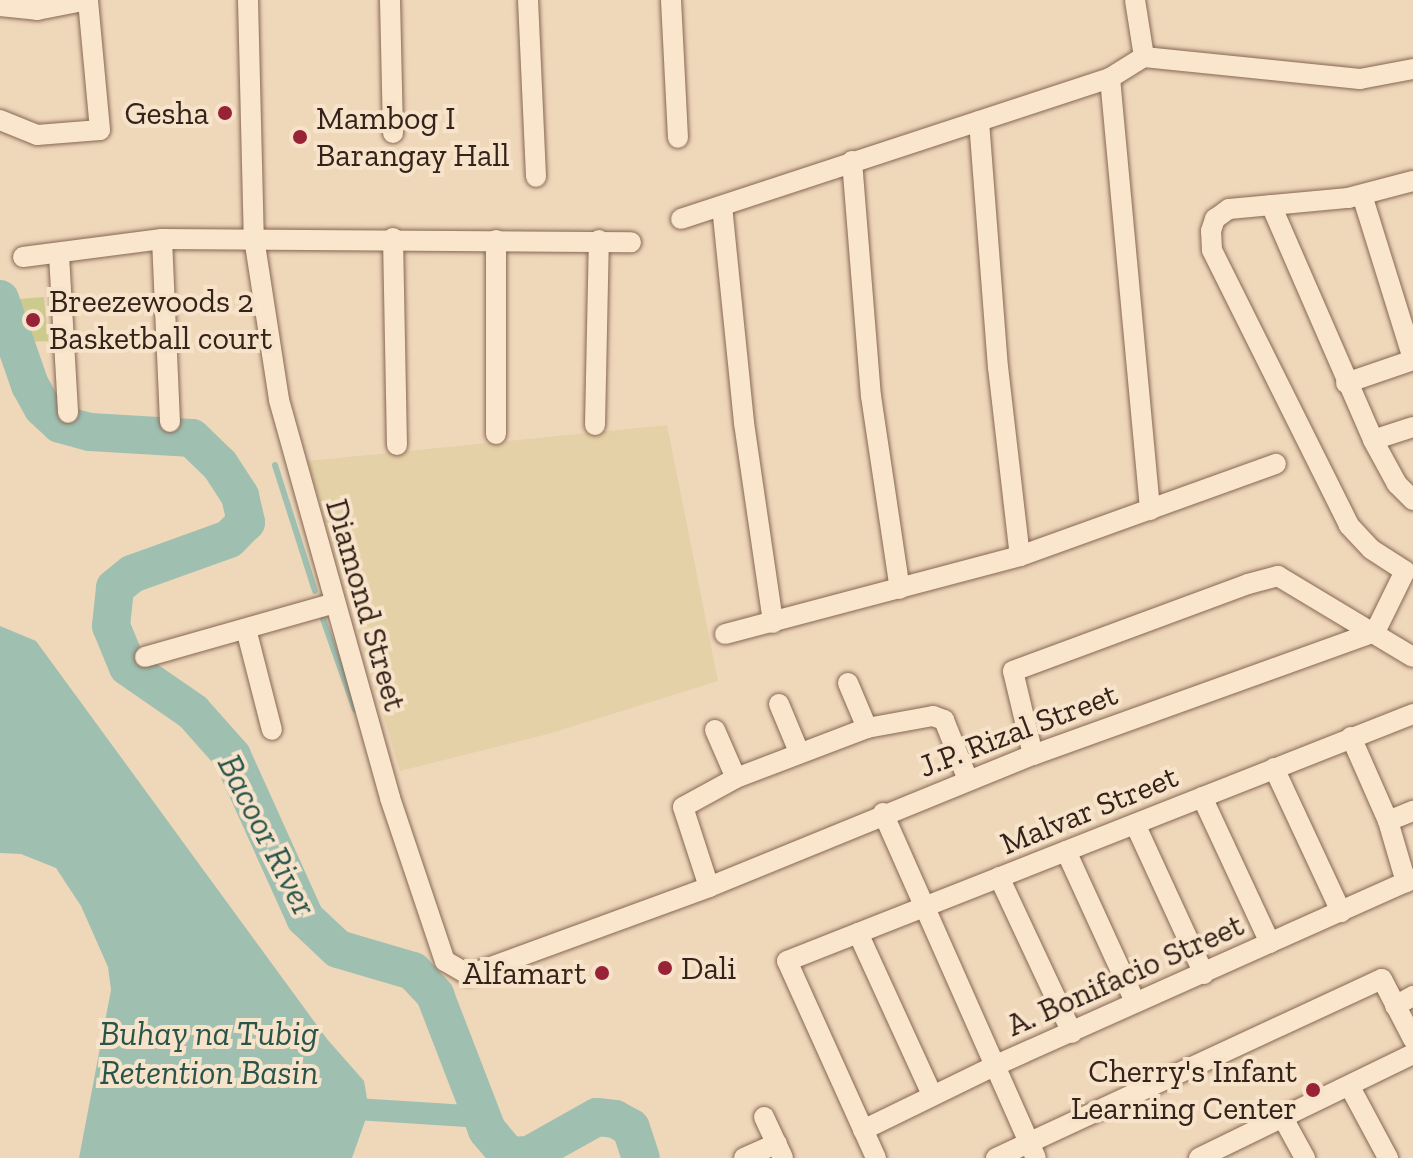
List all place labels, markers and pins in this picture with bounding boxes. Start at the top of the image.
place label: Gesha [124,94,209,132]
place label: Mambog I Barangay Hall [316,100,510,175]
marker: Gesha [216,104,234,122]
marker: Mambog I Barangay Hall [291,128,309,146]
place label: Breezewoods 2 Basketball court [49,283,272,358]
marker: Breezewoods 2 Basketball court [24,311,42,329]
place label: Dali [681,949,736,987]
place label: Alfamart [463,954,586,992]
marker: Dali [656,959,674,977]
marker: Alfamart [593,964,611,982]
place label: Cherry's Infant Learning Center [1071,1053,1297,1128]
marker: Cherry's Infant Learning Center [1304,1081,1322,1099]

